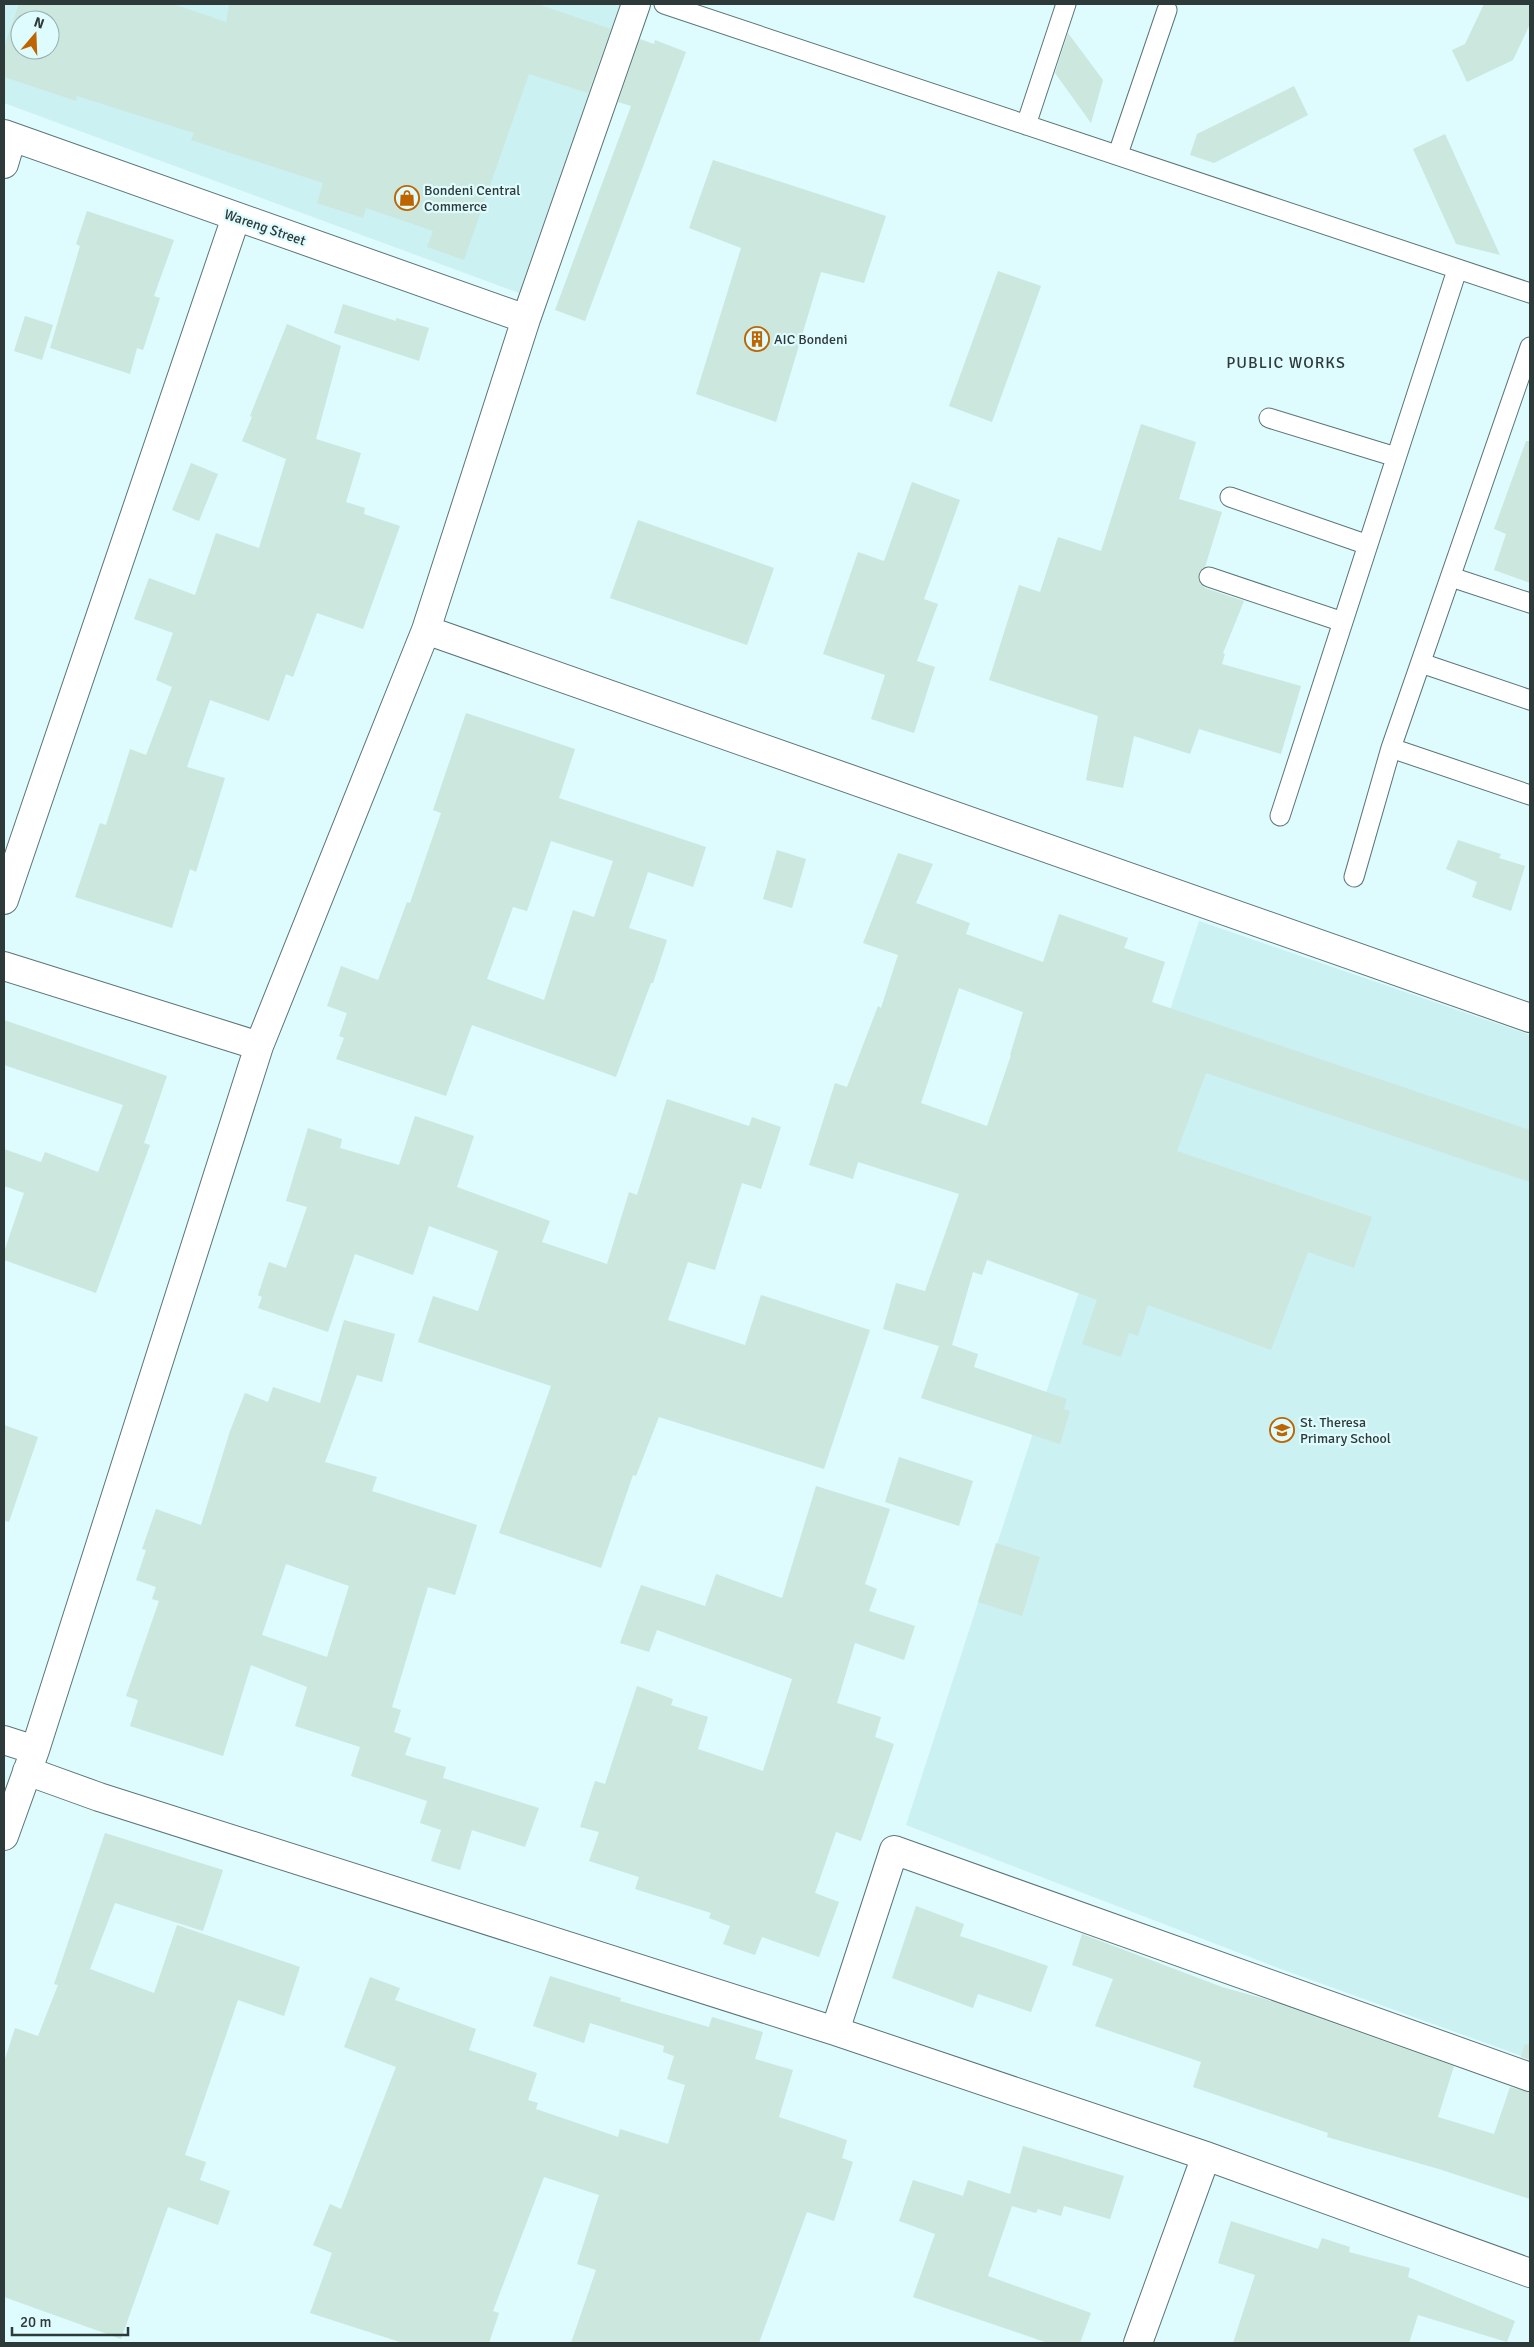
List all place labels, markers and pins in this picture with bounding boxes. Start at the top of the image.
place label: Bondeni Central Commerce [424,182,520,215]
shop icon: Bondeni Central Commerce [394,185,420,211]
building icon: AIC Bondeni [744,326,770,352]
place label: AIC Bondeni [774,331,847,348]
place label: St. Theresa Primary School [1300,1414,1391,1447]
school or university icon: St. Theresa Primary School [1269,1417,1295,1443]

